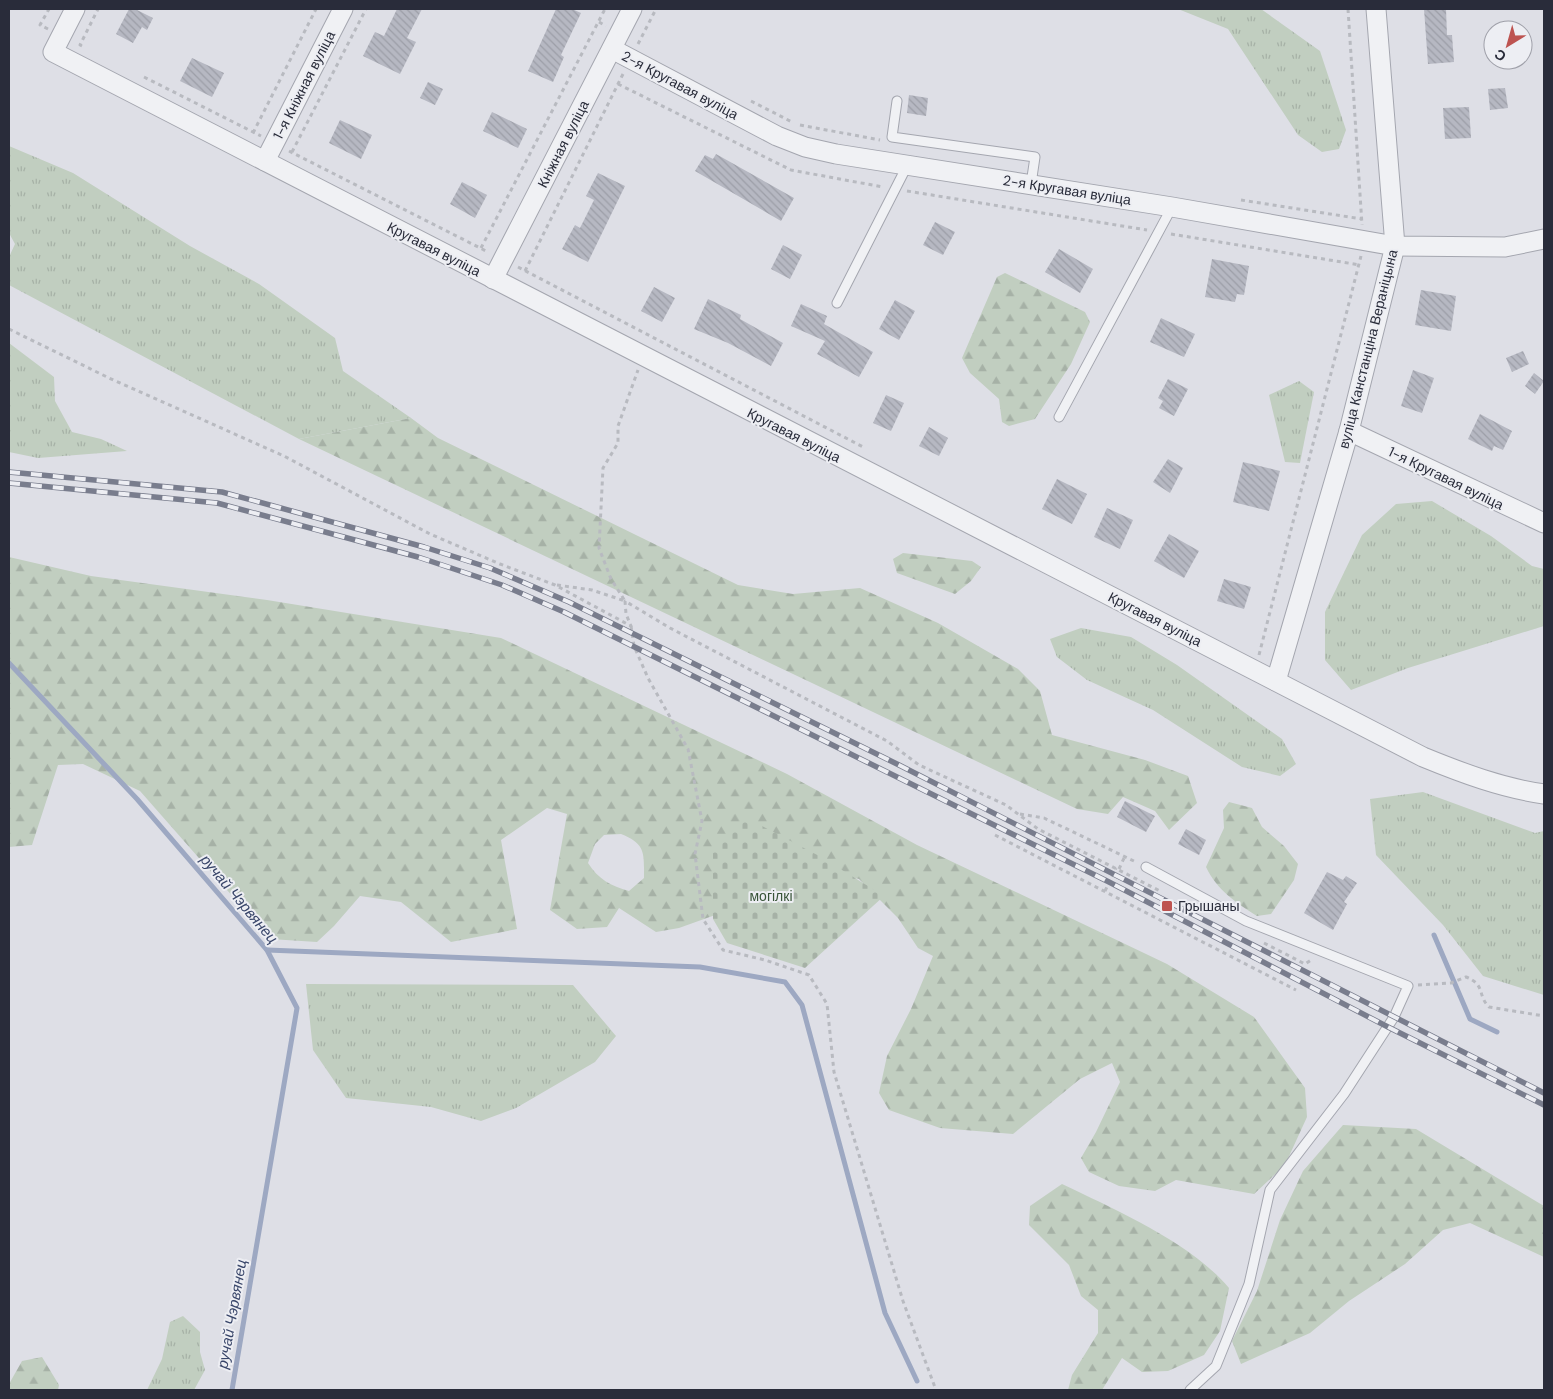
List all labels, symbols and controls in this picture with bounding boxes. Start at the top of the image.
north arrow [1483,20,1533,70]
street label: 1-я Кніжная вуліца [269,28,339,142]
text: С [1491,45,1510,66]
street label: 2-я Кругавая вуліца [619,47,742,123]
street label: Кніжная вуліца [533,97,593,191]
street label: 2-я Кругавая вуліца [1002,171,1133,209]
street label: Кругавая вуліца [384,218,484,280]
street label: вуліца Канстанціна Вераніцына [1335,247,1402,450]
street label: Кругавая вуліца [744,404,844,466]
street label: 1-я Кругавая вуліца [1385,442,1507,514]
street label: Кругавая вуліца [1105,588,1205,650]
water label: ручай Чэрвянец [195,849,282,948]
park label: могілкі [749,887,793,905]
place label: Грышаны [1178,897,1239,915]
marker: Грышаны [1160,899,1174,913]
water label: ручай Чэрвянец [212,1257,252,1371]

